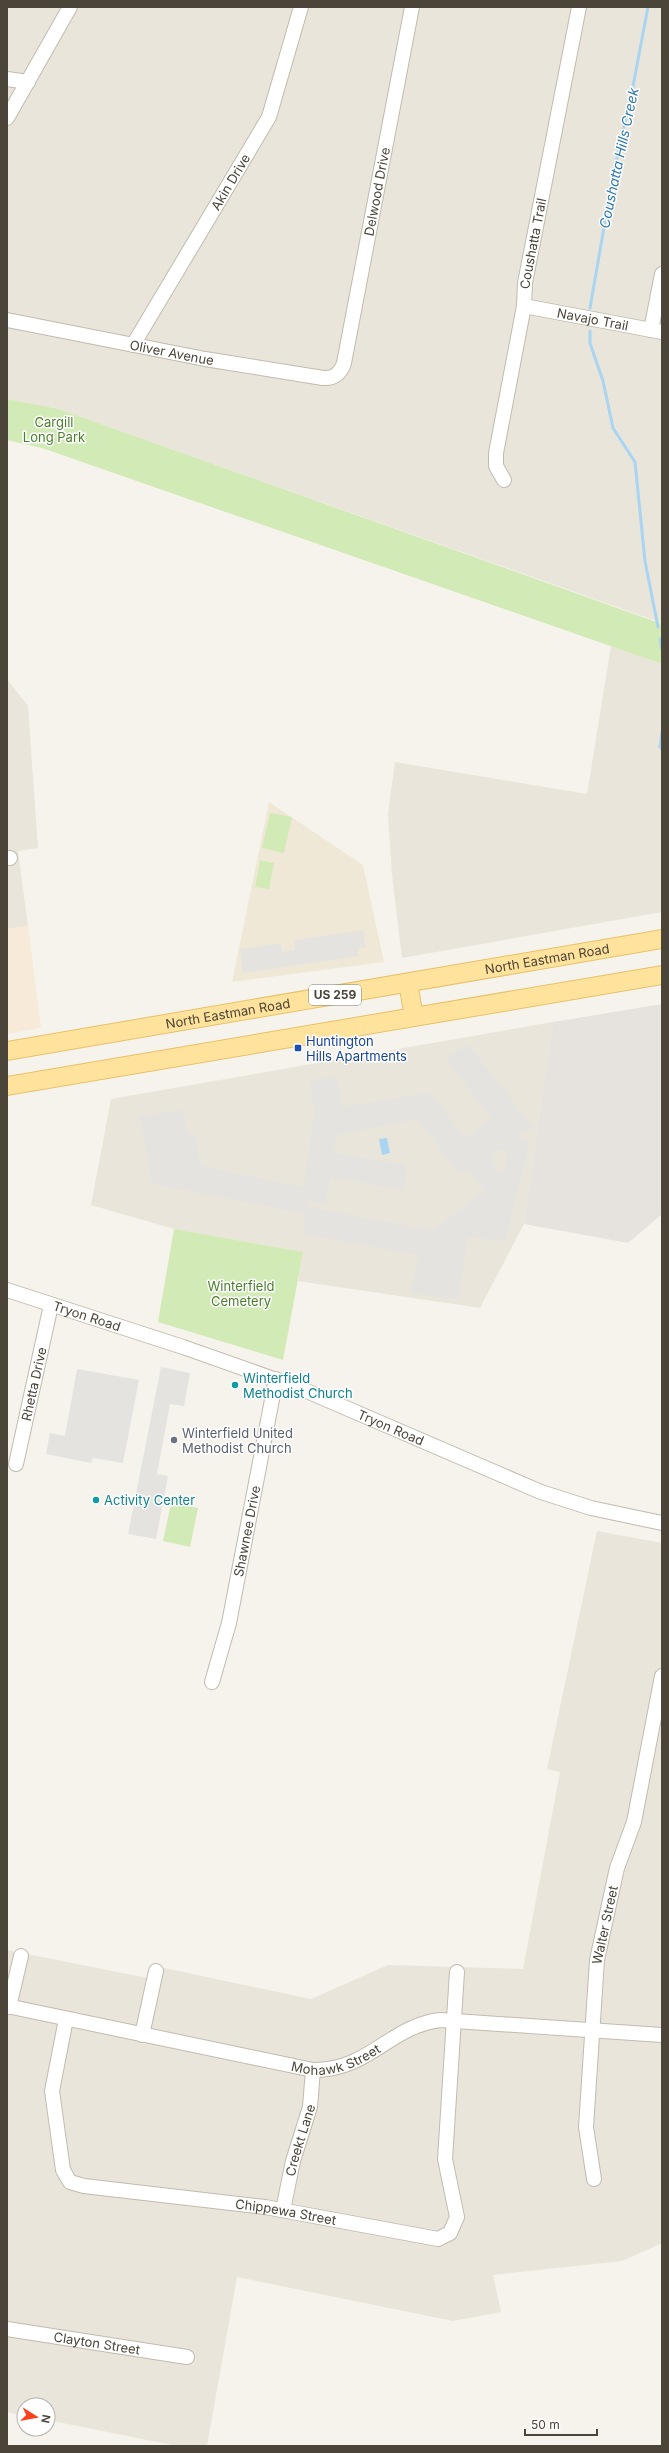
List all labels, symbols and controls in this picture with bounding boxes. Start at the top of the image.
water label: Coushatta Hills Creek [595,86,642,230]
street label: Delwood Drive [360,146,393,237]
street label: Akin Drive [207,151,253,213]
street label: Coushatta Trail [517,197,549,289]
street label: Navajo Trail [556,304,630,334]
street label: Oliver Avenue [128,336,215,368]
park label: Cargill Long Park [23,414,85,445]
street label: North Eastman Road [484,940,611,977]
road number: US 259 [309,985,361,1005]
street label: North Eastman Road [164,995,291,1032]
place label: Huntington Hills Apartments [306,1033,407,1064]
marker: Huntington Hills Apartments [293,1043,303,1053]
park label: Winterfield Cemetery [207,1278,275,1309]
street label: Tryon Road [51,1297,123,1334]
street label: Rhetta Drive [18,1345,50,1422]
place label: Winterfield Methodist Church [243,1370,353,1401]
marker: Winterfield Methodist Church [230,1380,240,1390]
street label: Tryon Road [355,1406,426,1449]
place label: Winterfield United Methodist Church [182,1425,293,1456]
marker: Winterfield United Methodist Church [169,1435,179,1445]
street label: Shawnee Drive [230,1484,263,1578]
place label: Activity Center [104,1492,195,1508]
marker: Activity Center [91,1495,101,1505]
street label: Walter Street [588,1884,621,1966]
street label: Mohawk Street [290,2041,383,2078]
street label: Creekt Lane [282,2102,318,2177]
street label: Chippewa Street [234,2196,337,2228]
street label: Clayton Street [53,2328,141,2358]
north arrow [16,2397,56,2437]
scale bar [525,2411,597,2437]
text: N [38,2413,53,2424]
text: 50 m [531,2417,560,2432]

